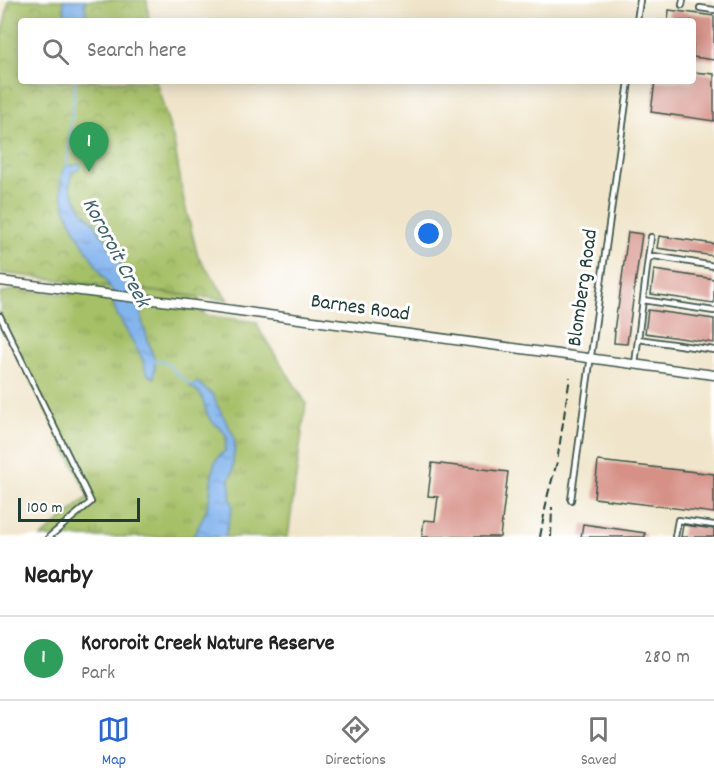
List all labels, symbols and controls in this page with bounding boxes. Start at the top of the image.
search box [18,18,696,84]
icon: search [39,35,72,68]
text: Search here [87,36,186,67]
pin: 1 [70,122,109,172]
water label: Kororoit Creek [73,193,158,315]
your location [414,219,443,248]
street label: Blomberg Road [561,227,607,349]
street label: Barnes Road [309,287,411,331]
scale bar [18,495,140,522]
text: 100 m [27,497,63,520]
text: Nearby [24,558,92,595]
text: Kororoit Creek Nature Reserve [81,629,335,660]
text: 1 [41,644,46,672]
text: 280 m [644,644,690,672]
text: Park [81,660,115,688]
tab: Map [97,713,130,772]
tab: Directions [325,713,386,772]
tab: Saved [581,713,617,772]

